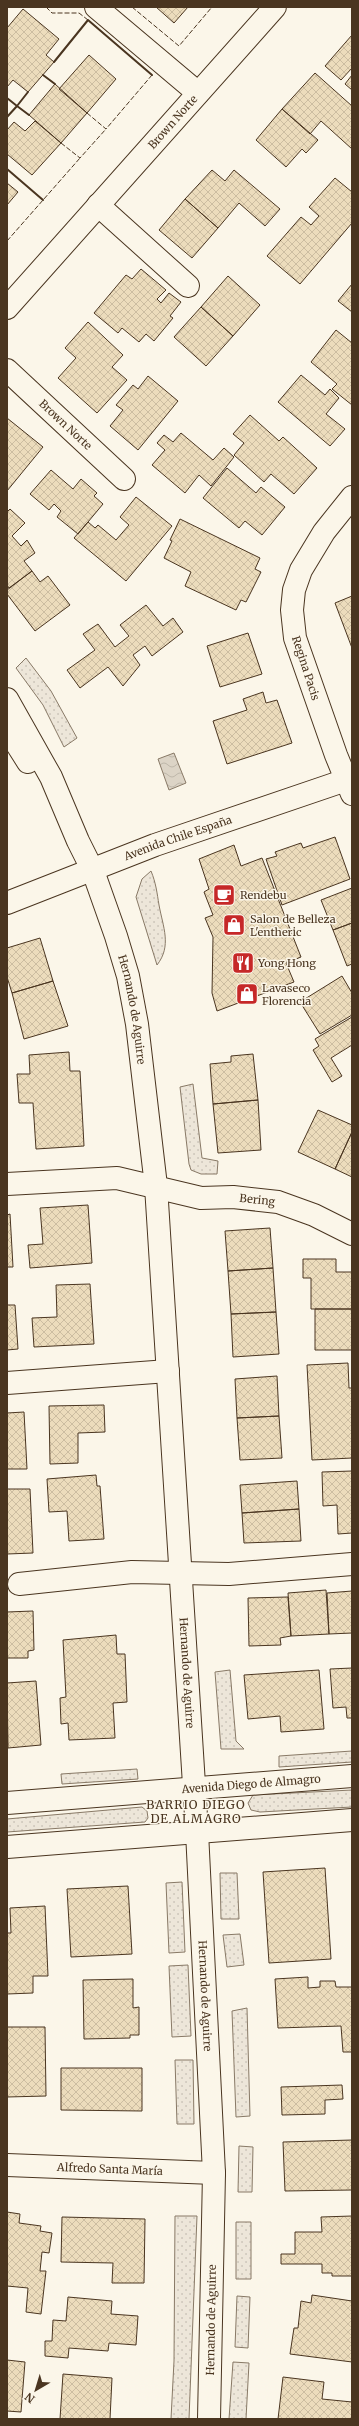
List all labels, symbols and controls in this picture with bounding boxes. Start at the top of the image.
street label: Brown Norte [145,92,200,152]
street label: Brown Norte [36,396,95,453]
street label: Regina Pacis [289,634,323,702]
street label: Avenida Chile España [121,812,234,864]
cafe icon: Rendebu [211,882,237,908]
place label: Rendebu [240,888,287,902]
shop icon: Salon de Belleza L'entheric [221,912,247,938]
place label: Salon de Belleza L'entheric [250,912,336,939]
restaurant icon: Yong Hong [230,950,256,976]
street label: Hernando de Aguirre [115,953,149,1065]
place label: Yong Hong [257,956,316,970]
shop icon: Lavaseco Florencia [234,981,260,1007]
place label: Lavaseco Florencia [262,981,311,1008]
street label: Bering [239,1191,276,1209]
street label: Hernando de Aguirre [176,1617,197,1729]
street label: Avenida Diego de Almagro [180,1771,322,1796]
district label: BARRIO DIEGO DE ALMAGRO [146,1797,246,1826]
street label: Hernando de Aguirre [195,1940,215,2052]
street label: Alfredo Santa María [56,2160,163,2178]
street label: Hernando de Aguirre [203,2264,219,2376]
north arrow [16,2370,56,2410]
text: N [22,2390,38,2406]

